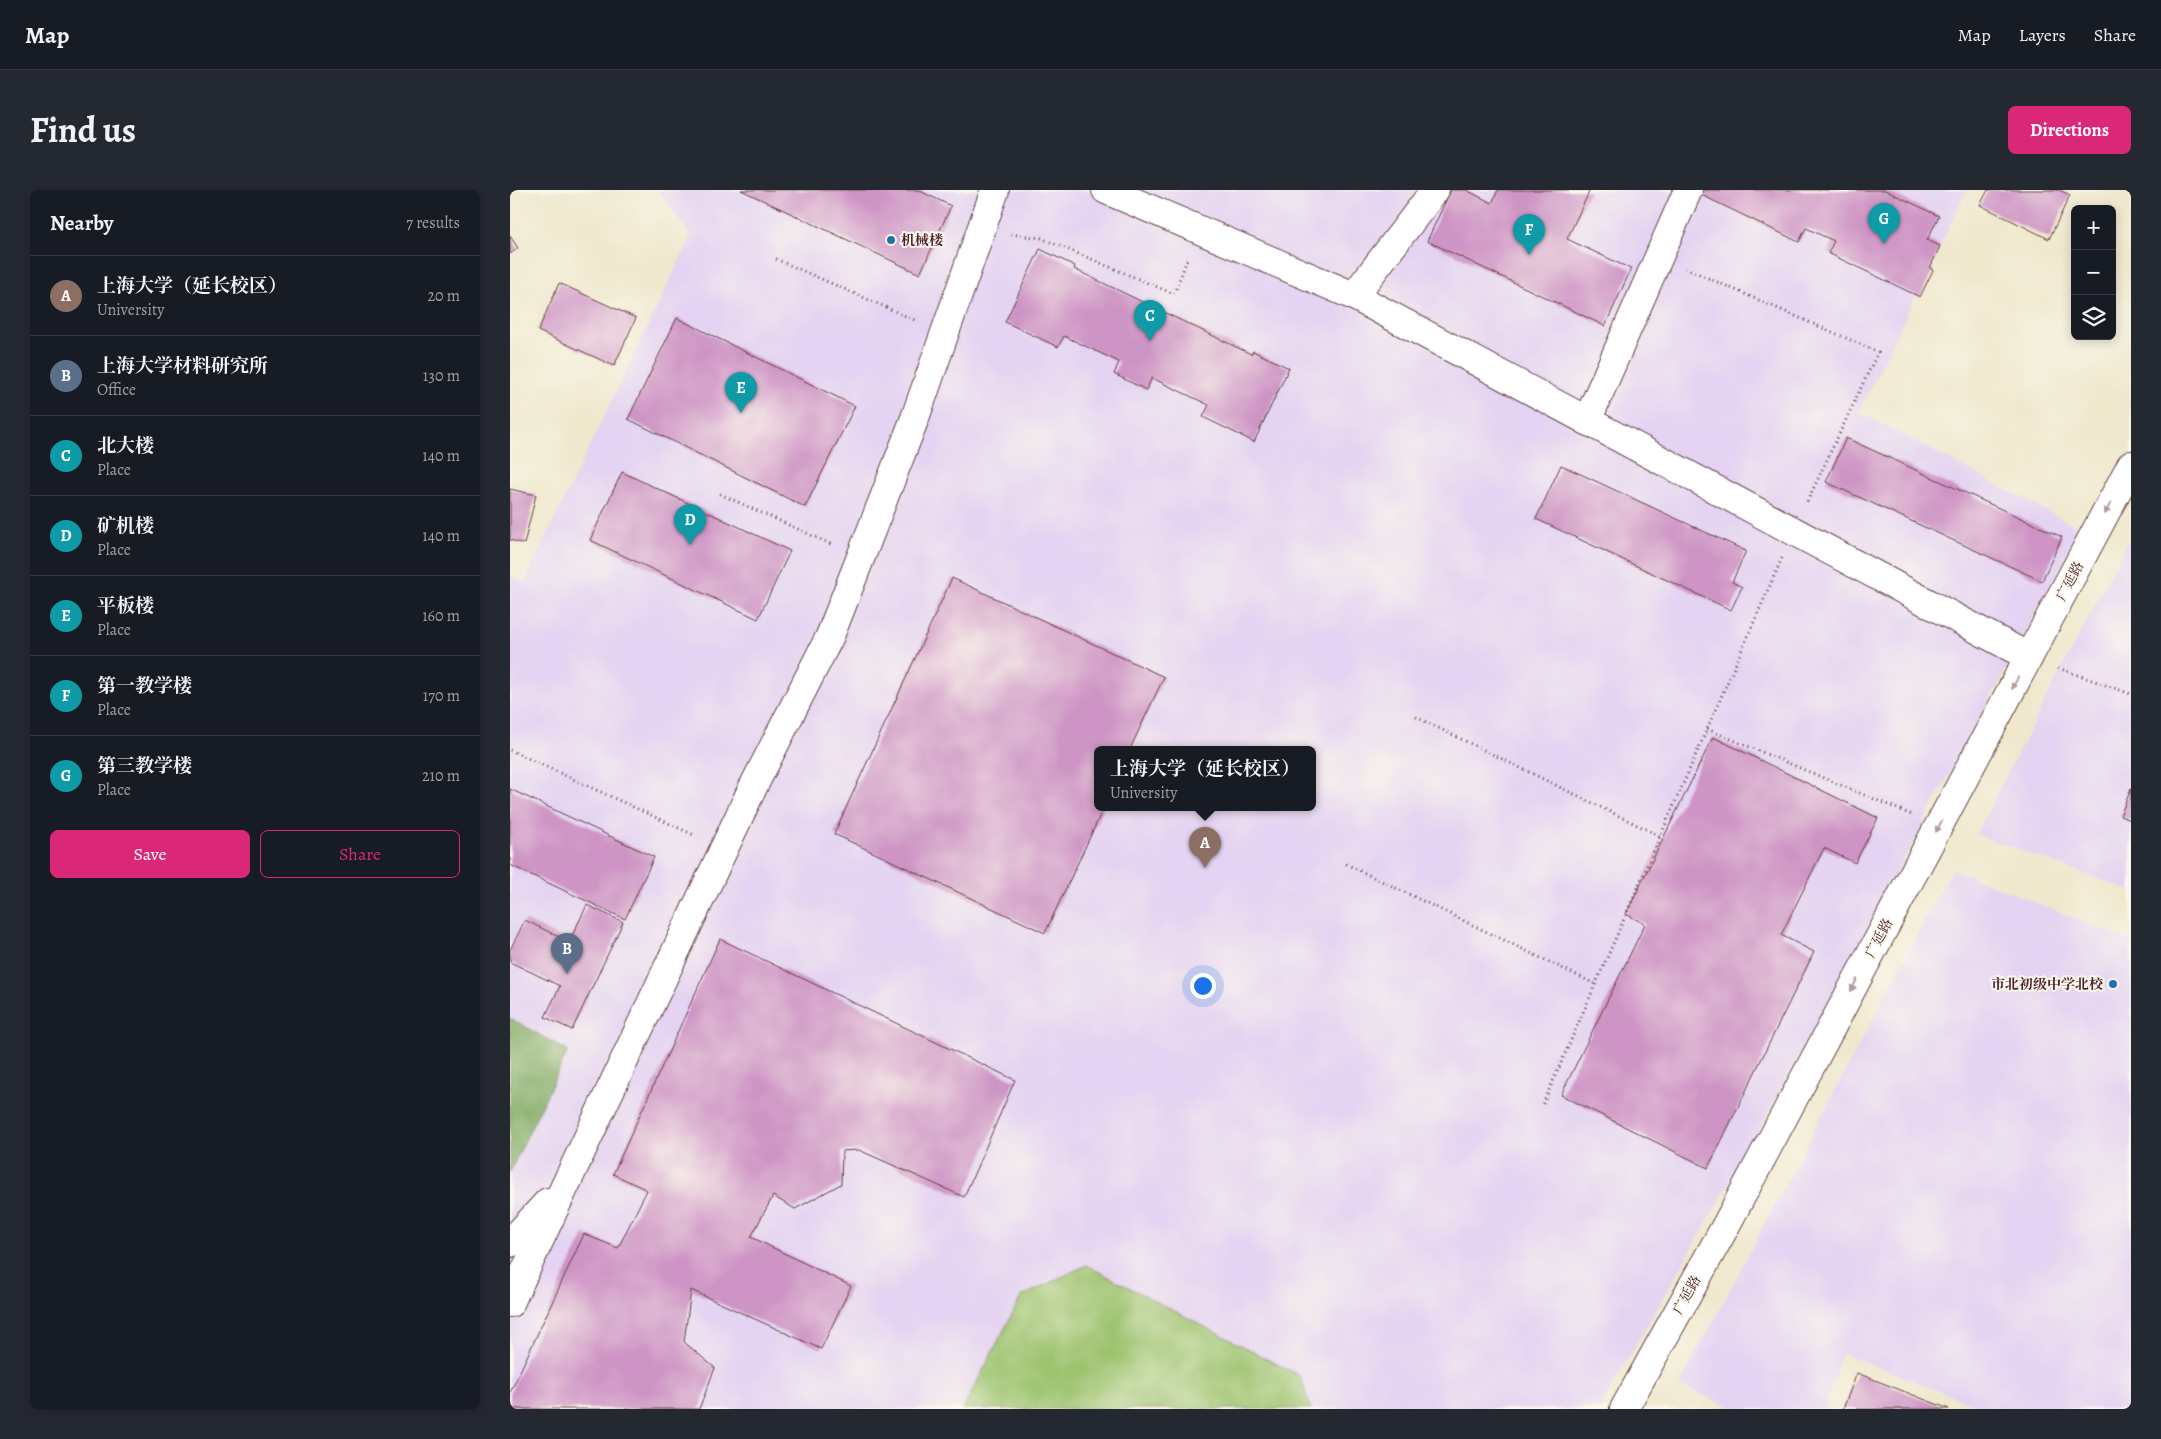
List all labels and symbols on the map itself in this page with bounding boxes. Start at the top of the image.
pin: G [1868,203,1900,244]
pin: F [1513,214,1545,255]
place label: 机械楼 [901,231,943,250]
marker: 机械楼 [885,234,897,246]
pin: C [1134,300,1166,341]
pin: E [725,372,757,413]
one-way arrow [2104,501,2112,515]
pin: D [674,504,706,545]
street label: 广延路 [2052,558,2088,604]
one-way arrow [2011,676,2020,689]
one-way arrow [1935,819,1943,833]
pin: A [1189,827,1221,868]
street label: 广延路 [1861,915,1897,961]
pin: B [551,933,583,974]
your location [1190,973,1216,999]
place label: 市北初级中学北校 [1991,975,2103,994]
one-way arrow [1850,977,1858,992]
marker: 市北初级中学北校 [2107,978,2119,990]
street label: 广延路 [1669,1272,1705,1318]

